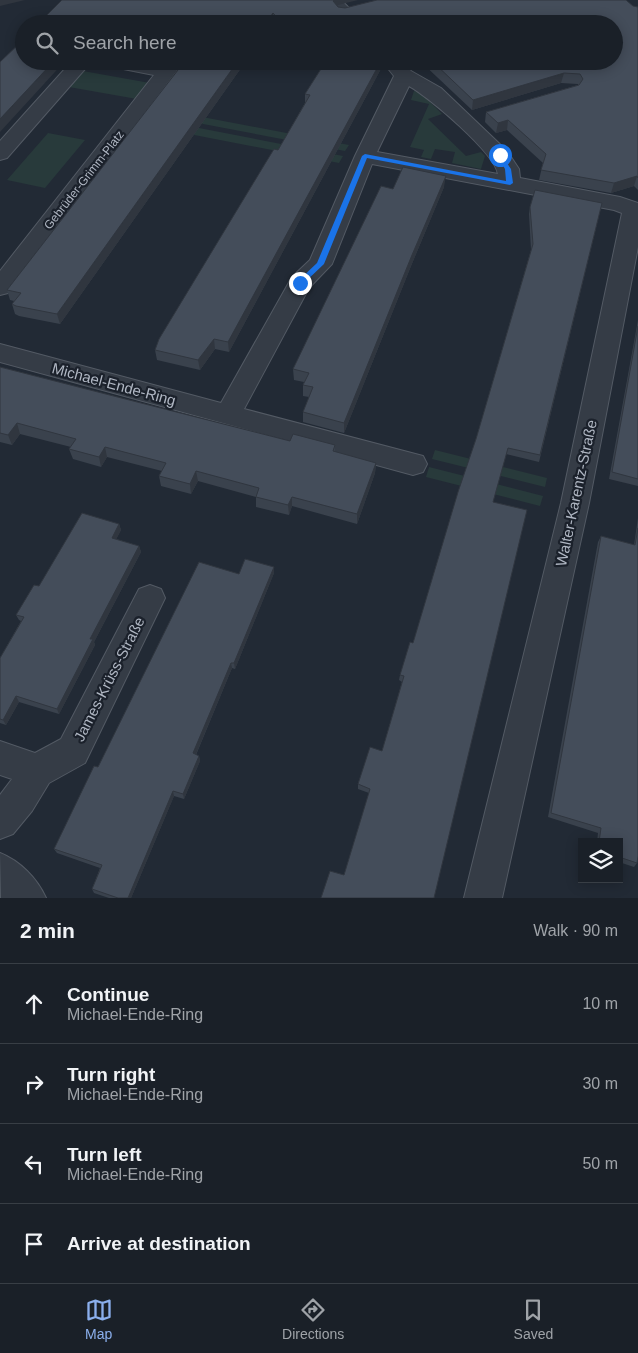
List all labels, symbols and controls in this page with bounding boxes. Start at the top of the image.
search box [15,15,623,70]
icon: search [33,29,61,57]
text: Search here [73,32,177,53]
street label: Gebrüder-Grimm-Platz [41,128,127,232]
route start [489,144,512,167]
route end [289,272,312,295]
street label: Michael-Ende-Ring [50,359,178,409]
street label: Walter-Karentz-Straße [552,418,600,568]
street label: James-Krüss-Straße [70,614,148,744]
map controls [578,838,623,883]
button: layers [578,838,623,883]
text: 2 min [20,919,75,942]
text: Walk · 90 m [533,922,618,939]
text: Continue [67,984,149,1005]
icon: ahead [20,990,48,1018]
text: 10 m [582,995,618,1012]
text: Michael-Ende-Ring [67,1006,203,1023]
text: Turn right [67,1064,155,1085]
icon: right [20,1070,48,1098]
text: 30 m [582,1075,618,1092]
text: Michael-Ende-Ring [67,1086,203,1103]
text: Turn left [67,1144,142,1165]
icon: left [20,1150,48,1178]
text: 50 m [582,1155,618,1172]
text: Michael-Ende-Ring [67,1166,203,1183]
icon: arrive [20,1230,48,1258]
text: Arrive at destination [67,1233,251,1254]
tab: Map [85,1296,113,1342]
tab: Directions [282,1296,344,1342]
tab: Saved [514,1296,553,1342]

